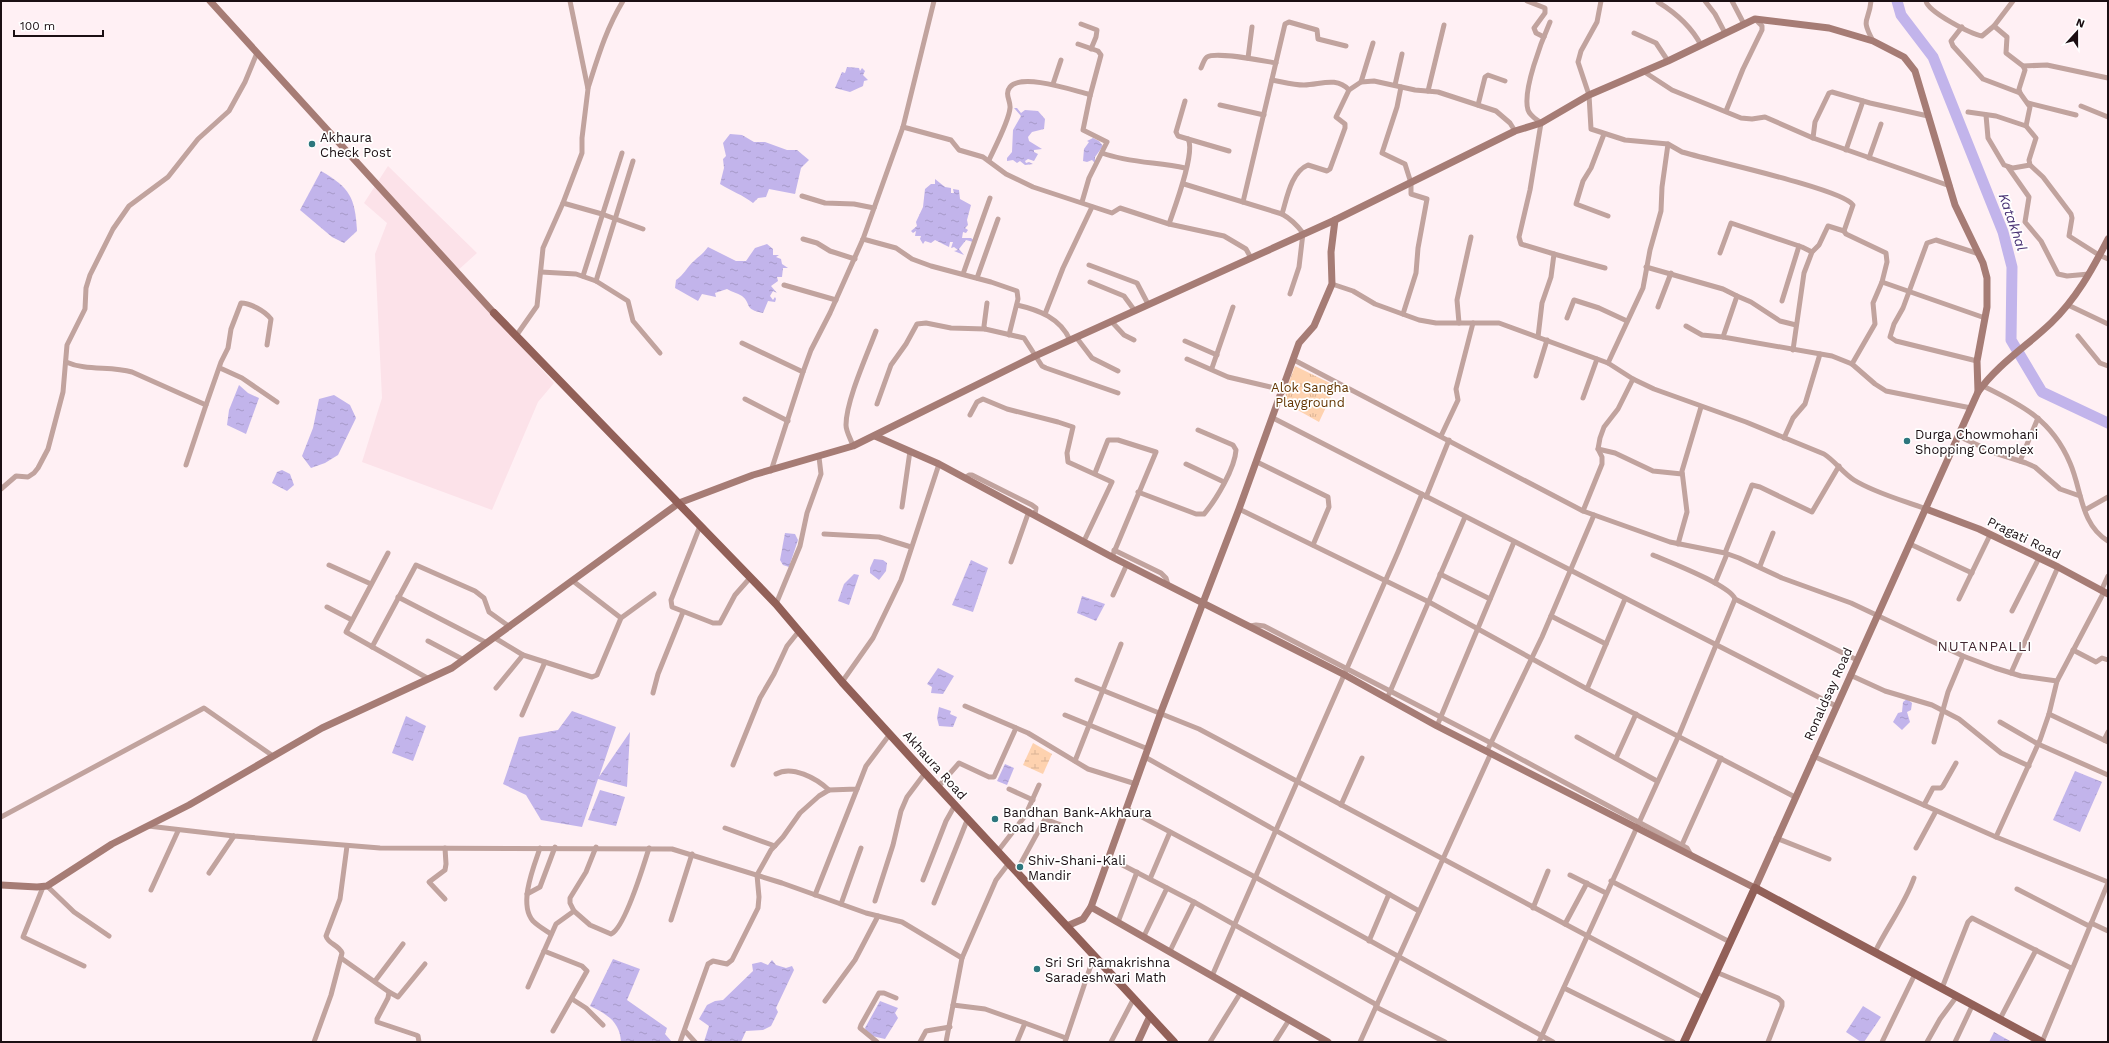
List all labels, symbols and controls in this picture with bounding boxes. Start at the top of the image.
scale bar [14,12,103,38]
north arrow [2057,12,2097,52]
text: N [2074,16,2087,31]
text: 100 m [20,19,55,33]
place label: Akhaura Check Post [320,130,392,160]
marker: Akhaura Check Post [307,139,317,149]
water label: Katakhal [1996,191,2030,253]
park label: Alok Sangha Playground [1271,380,1350,410]
place label: Durga Chowmohani Shopping Complex [1915,427,2038,457]
marker: Durga Chowmohani Shopping Complex [1902,436,1912,446]
street label: Pragati Road [1985,514,2063,562]
district label: NUTANPALLI [1938,638,2032,654]
street label: Ronaldsay Road [1801,645,1855,743]
street label: Akhaura Road [900,727,970,803]
place label: Bandhan Bank-Akhaura Road Branch [1003,805,1152,835]
marker: Bandhan Bank-Akhaura Road Branch [990,814,1000,824]
place label: Shiv-Shani-Kali Mandir [1028,853,1126,883]
marker: Shiv-Shani-Kali Mandir [1015,862,1025,872]
place label: Sri Sri Ramakrishna Saradeshwari Math [1045,955,1171,985]
marker: Sri Sri Ramakrishna Saradeshwari Math [1032,964,1042,974]

